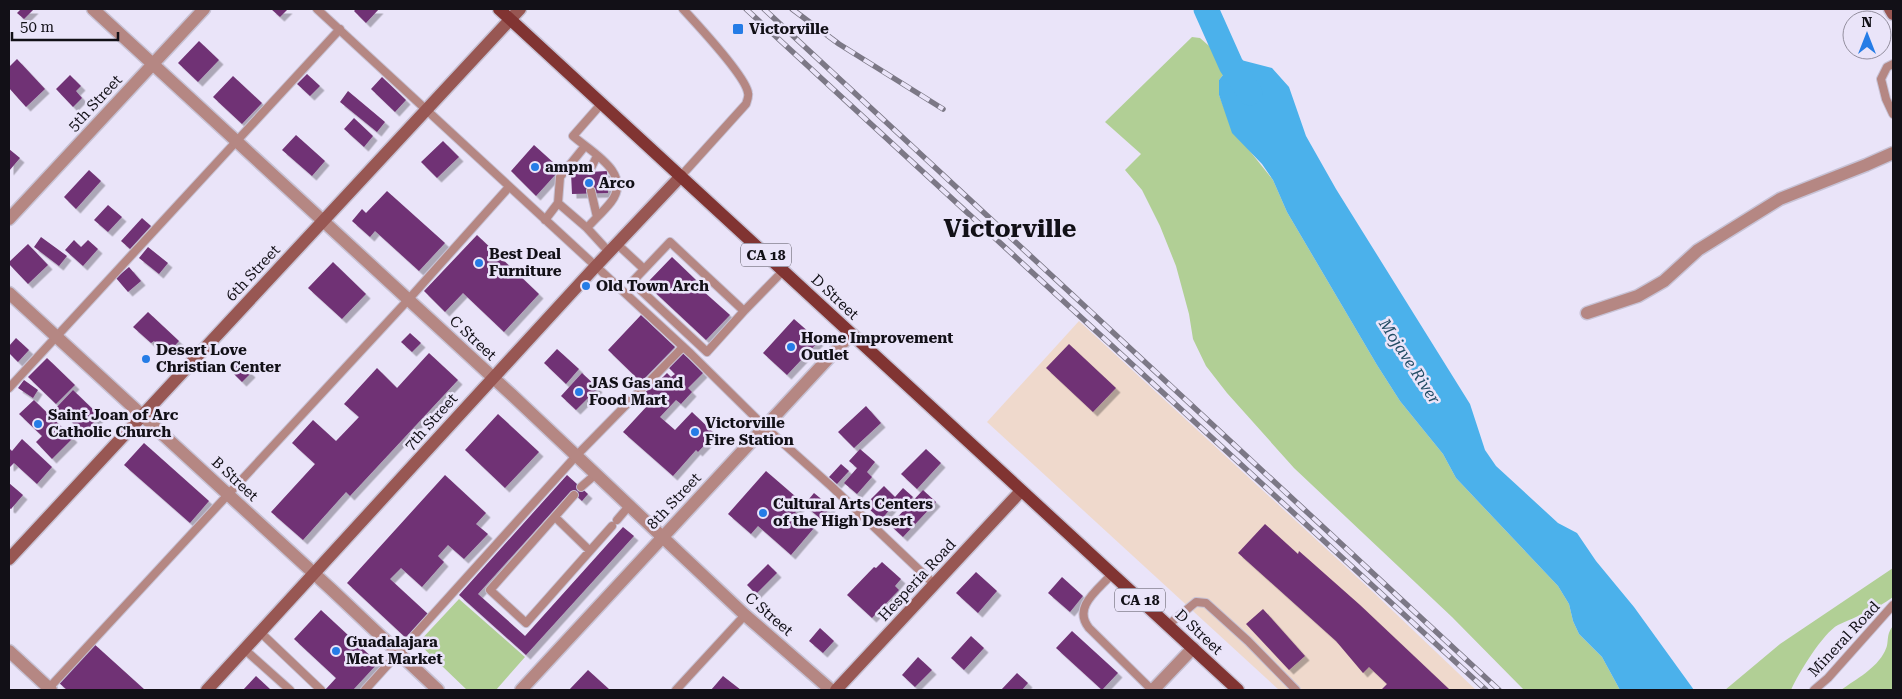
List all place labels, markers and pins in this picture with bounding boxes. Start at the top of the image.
place label: Victorville [749,20,829,38]
marker: Victorville [731,22,745,36]
place label: ampm [545,158,593,176]
marker: ampm [529,161,541,173]
place label: Arco [599,174,635,192]
marker: Arco [583,177,595,189]
place label: Best Deal Furniture [489,245,562,280]
marker: Best Deal Furniture [473,257,485,269]
place label: Old Town Arch [596,277,709,295]
marker: Old Town Arch [580,280,592,292]
place label: Home Improvement Outlet [801,329,953,364]
place label: Desert Love Christian Center [156,341,281,376]
marker: Home Improvement Outlet [785,341,797,353]
marker: Desert Love Christian Center [140,353,152,365]
place label: JAS Gas and Food Mart [589,374,683,409]
marker: JAS Gas and Food Mart [573,386,585,398]
place label: Saint Joan of Arc Catholic Church [48,406,179,441]
place label: Victorville Fire Station [705,414,794,449]
marker: Saint Joan of Arc Catholic Church [32,418,44,430]
marker: Victorville Fire Station [689,426,701,438]
place label: Cultural Arts Centers of the High Desert [773,495,933,530]
marker: Cultural Arts Centers of the High Desert [757,507,769,519]
place label: Guadalajara Meat Market [346,633,442,668]
marker: Guadalajara Meat Market [330,645,342,657]

